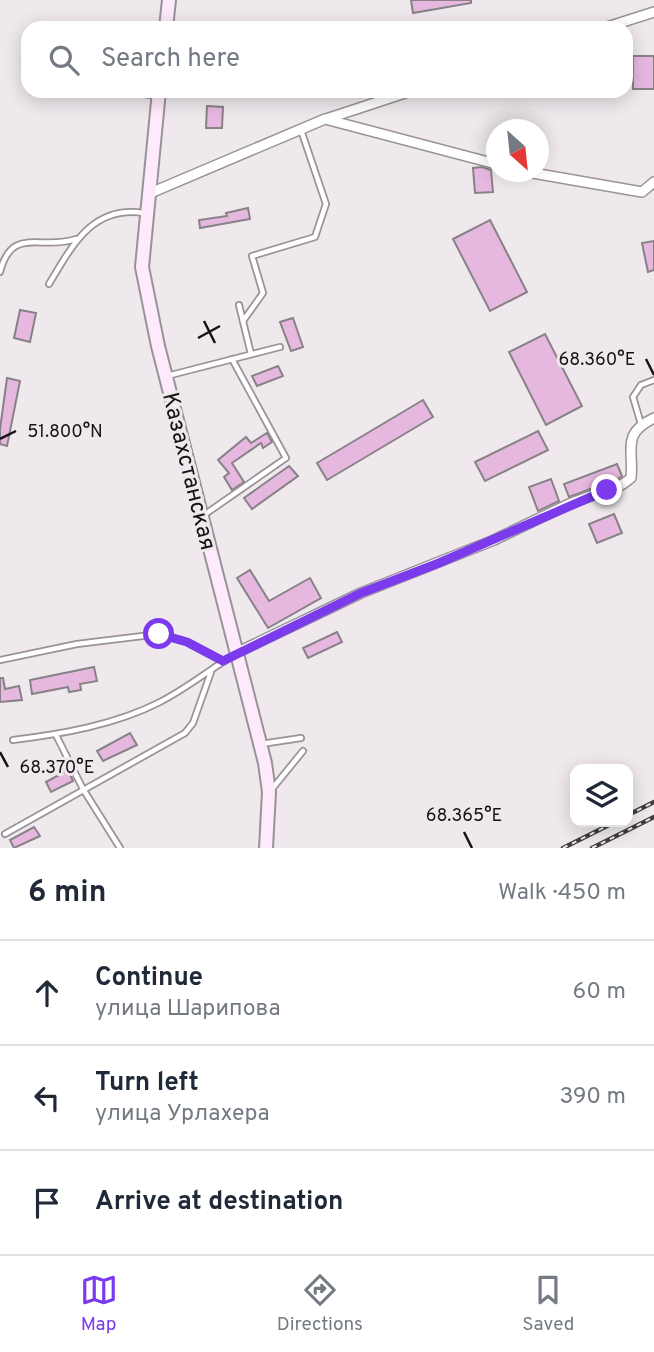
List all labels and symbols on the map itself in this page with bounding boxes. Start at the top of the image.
north arrow [486,119,549,182]
text: 68.360°E [559,349,636,372]
street label: Казахстанская [154,390,221,554]
text: 51.800°N [27,421,103,444]
route end [591,474,622,505]
route start [143,618,174,649]
text: 68.370°E [20,757,94,780]
text: 68.365°E [426,805,502,828]

